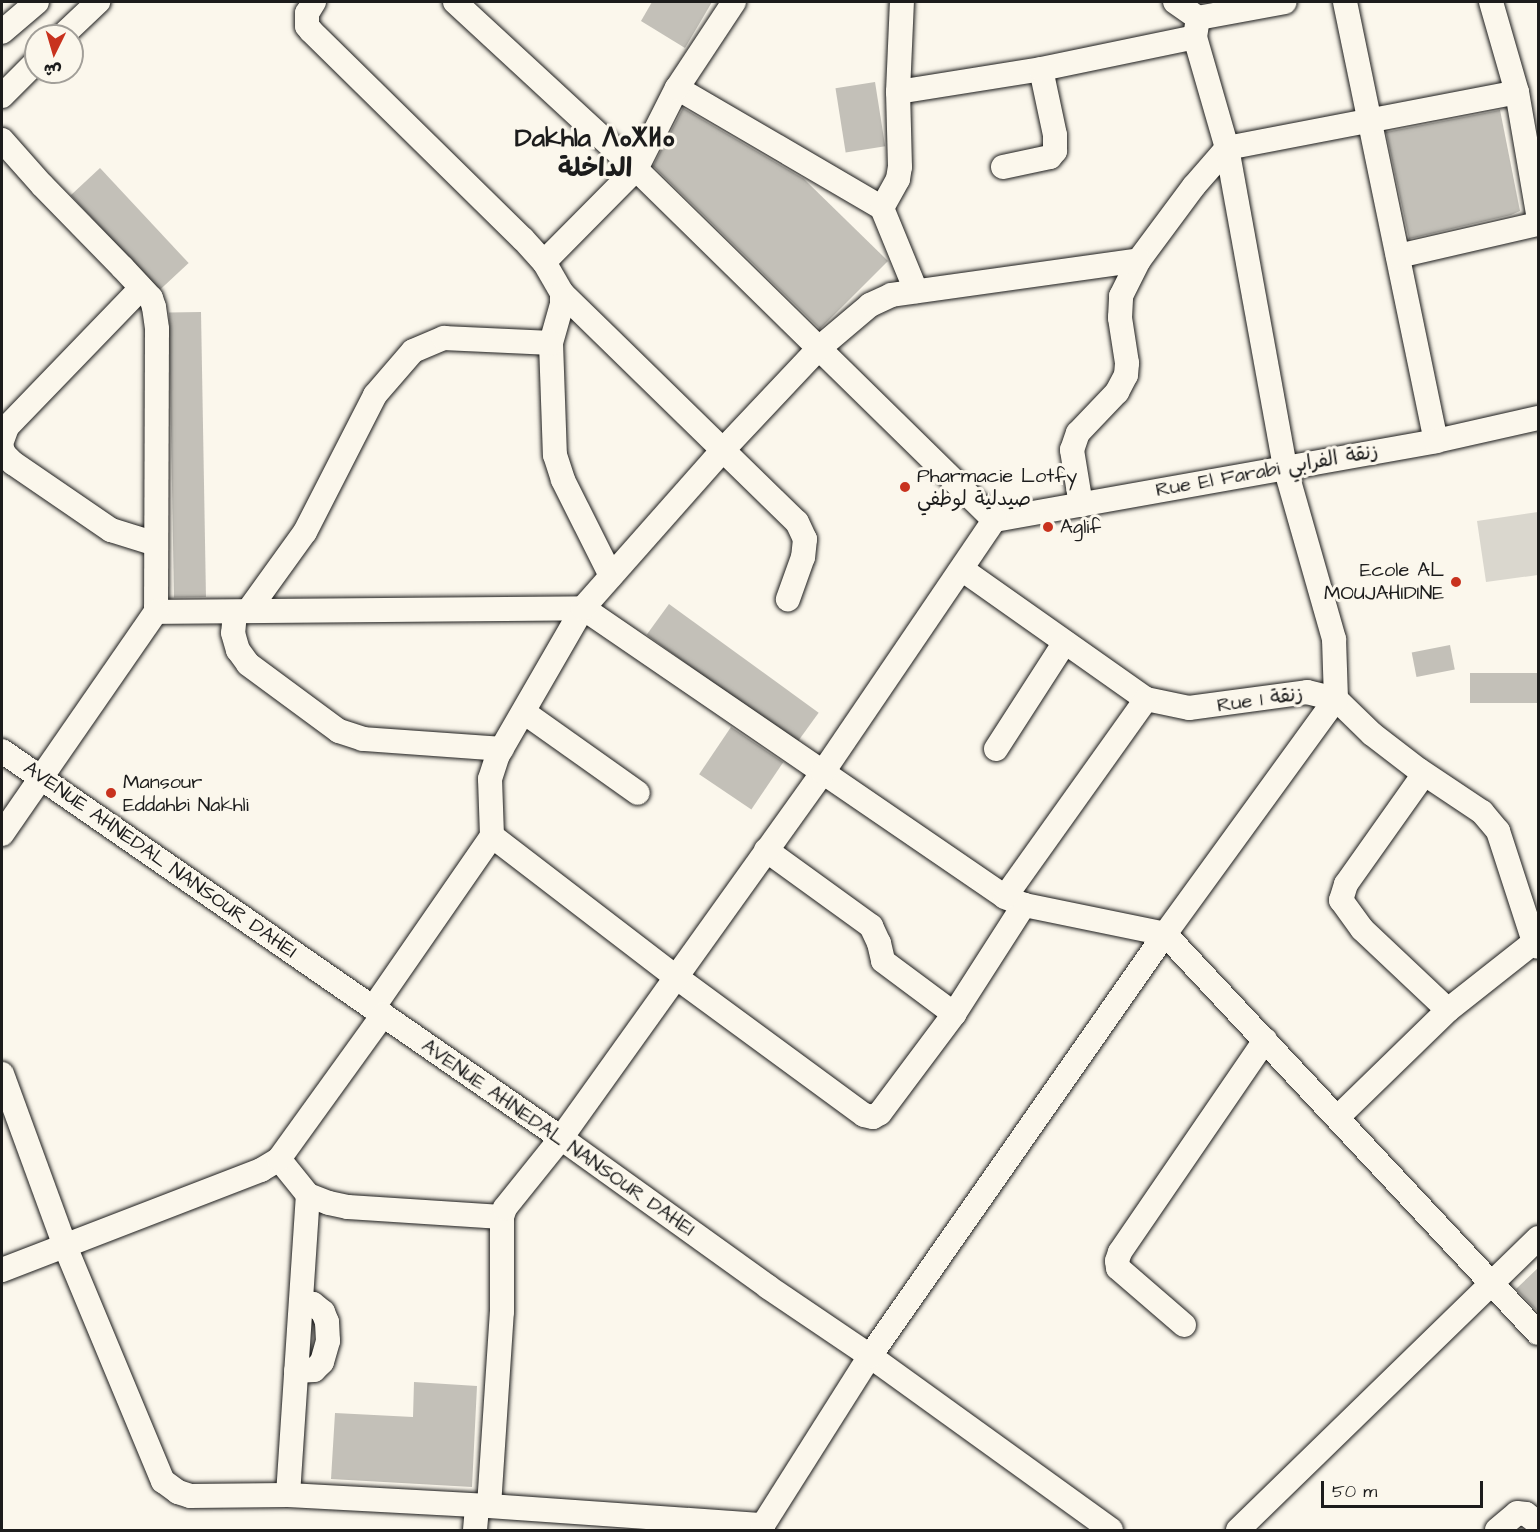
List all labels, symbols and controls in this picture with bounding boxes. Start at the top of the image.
north arrow [24,24,84,84]
text: ش [43,58,62,82]
district label: Dakhla ⴷⴰⵅⵍⴰ الداخلة [515,123,675,184]
street label: Rue El Farabi زنقة الفرابي [1154,440,1380,502]
place label: Pharmacie Lotfy صيدلية لوطفي [917,464,1077,511]
marker: Pharmacie Lotfy صيدلية لوطفي [898,480,912,494]
place label: Aglif [1060,515,1101,539]
marker: Aglif [1041,520,1055,534]
place label: Ecole AL MOUJAHIDINE [1324,558,1444,605]
marker: Ecole AL MOUJAHIDINE [1449,575,1463,589]
street label: Rue 1 زنقة [1215,682,1305,718]
street label: AVENUE AHNEDAL NANSOUR DAHEI [19,756,301,964]
place label: Mansour Eddahbi Nakhli [123,770,249,817]
marker: Mansour Eddahbi Nakhli [104,786,118,800]
street label: AVENUE AHNEDAL NANSOUR DAHEI [417,1034,699,1242]
scale bar [1324,1469,1486,1507]
text: 50 m [1332,1479,1377,1504]

